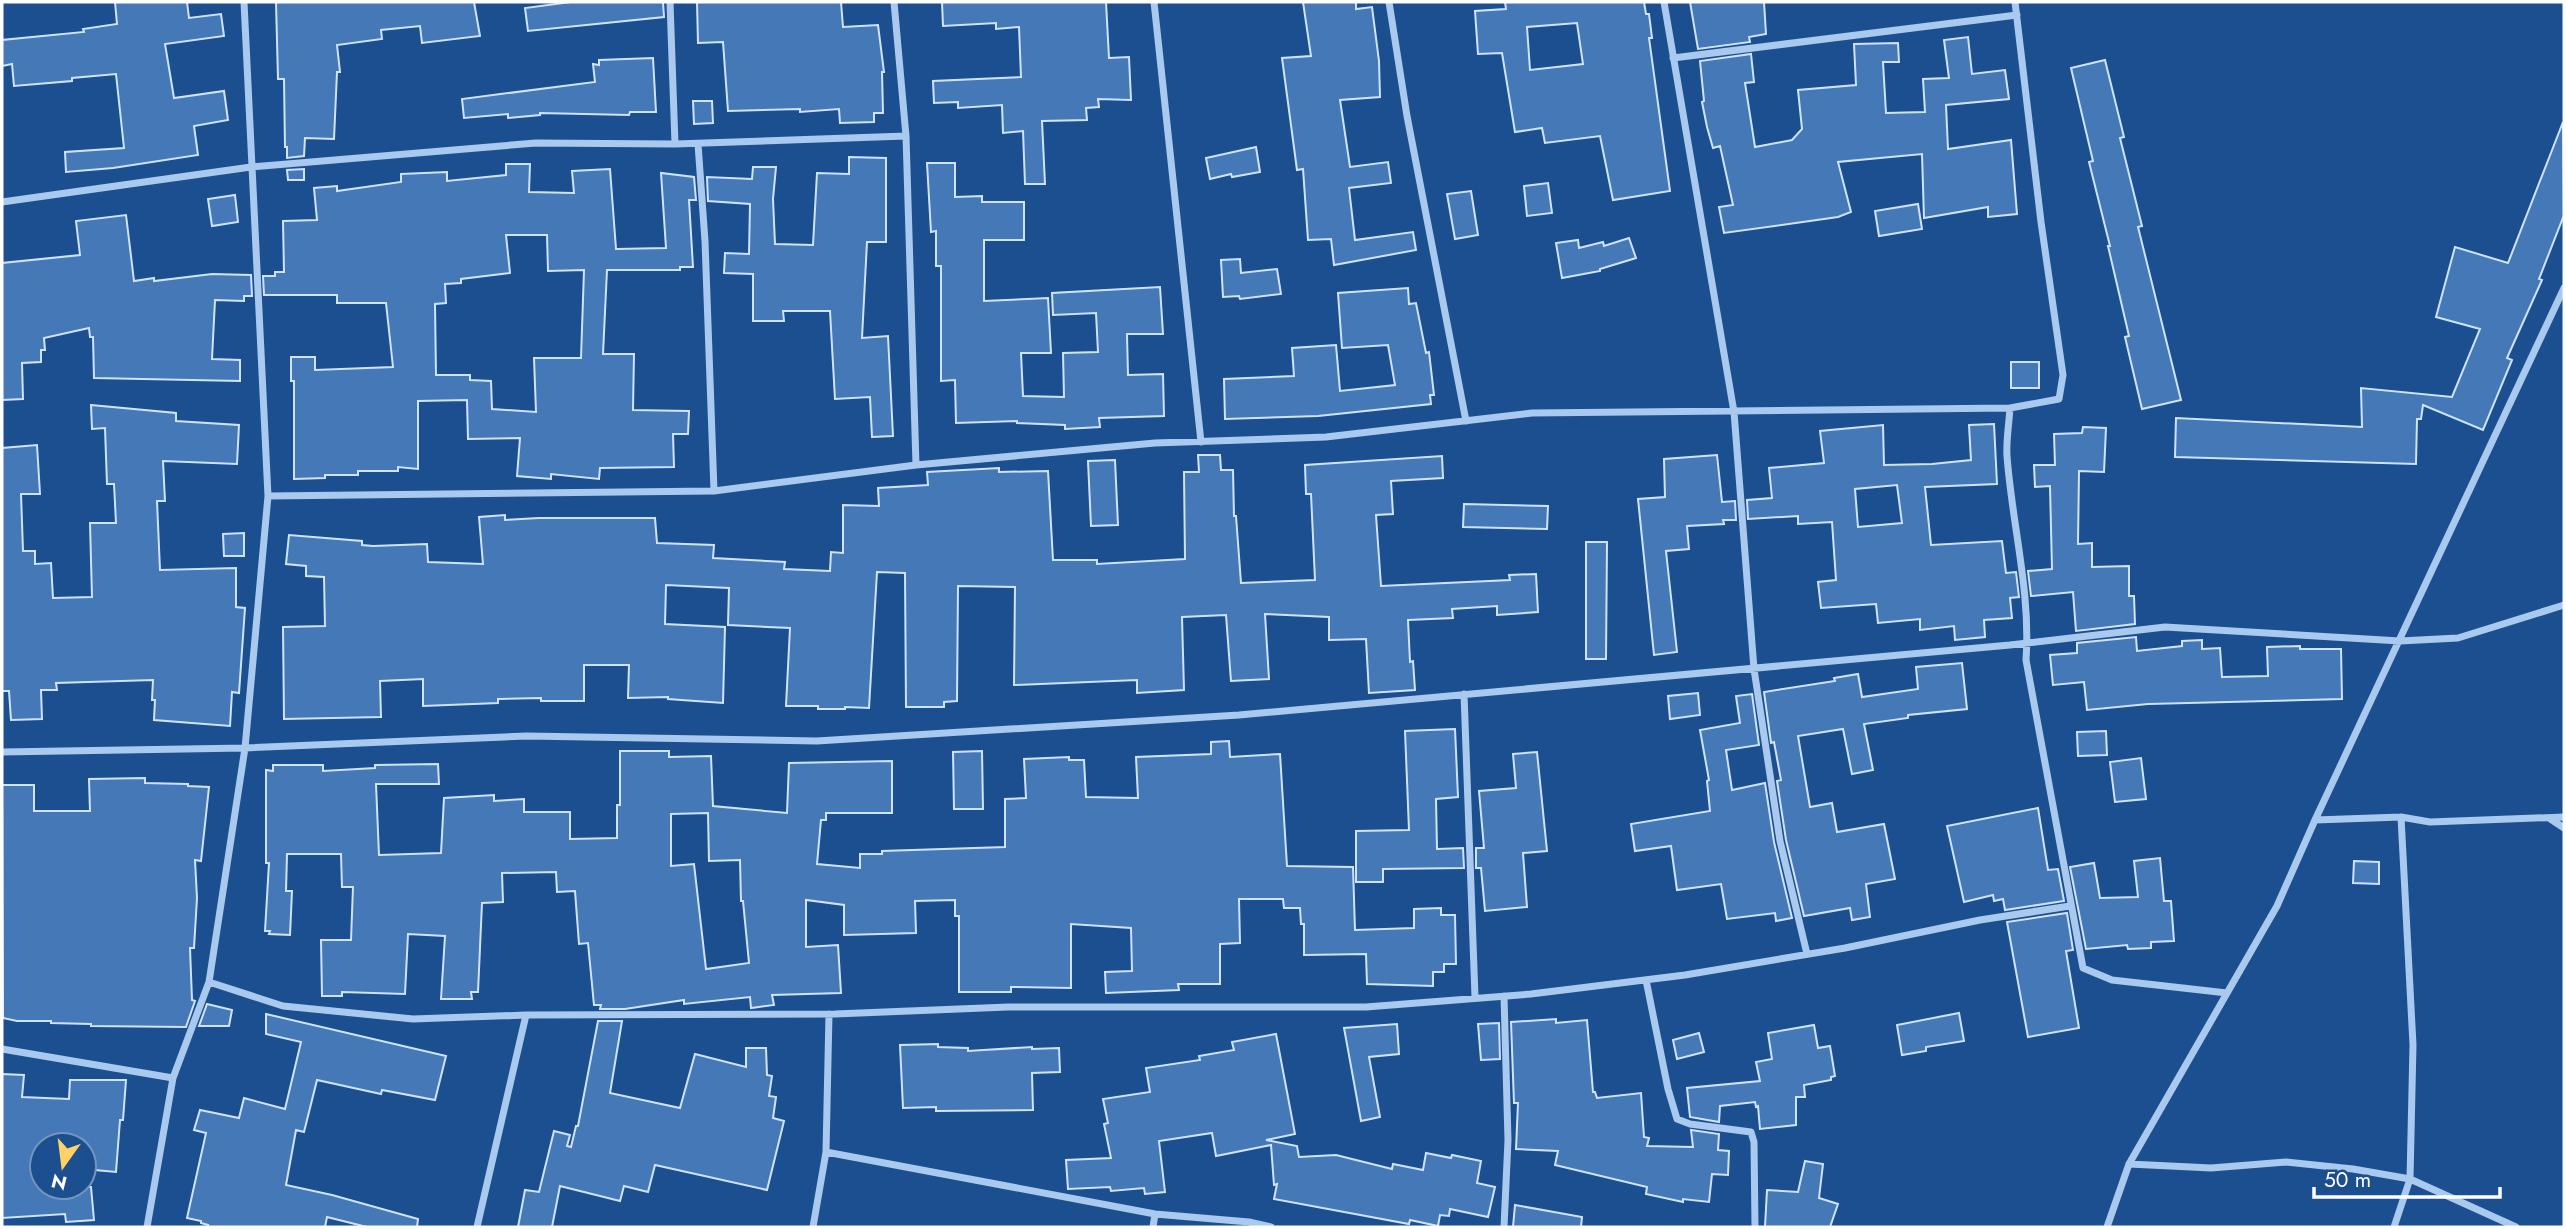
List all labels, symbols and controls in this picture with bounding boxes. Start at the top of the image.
north arrow [28,1131,98,1201]
scale bar [2314,1156,2500,1200]
text: 50 m [2324,1165,2371,1195]
text: N [48,1167,70,1197]

